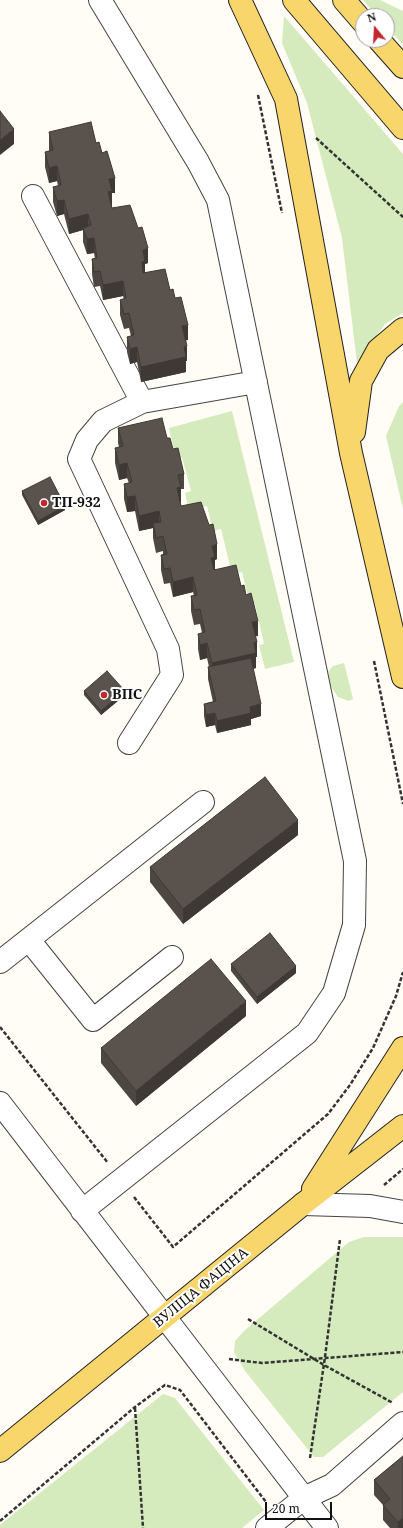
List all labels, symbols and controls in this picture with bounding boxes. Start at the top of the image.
north arrow [355,8,395,48]
text: N [365,9,378,26]
place label: ТП-932 [52,495,101,511]
marker: ТП-932 [39,498,49,508]
place label: ВПС [112,687,142,703]
marker: ВПС [99,690,109,700]
street label: ВУЛІЦА ФАЦІНА [150,1245,252,1331]
scale bar [267,1494,334,1520]
text: 20 m [272,1500,300,1517]

